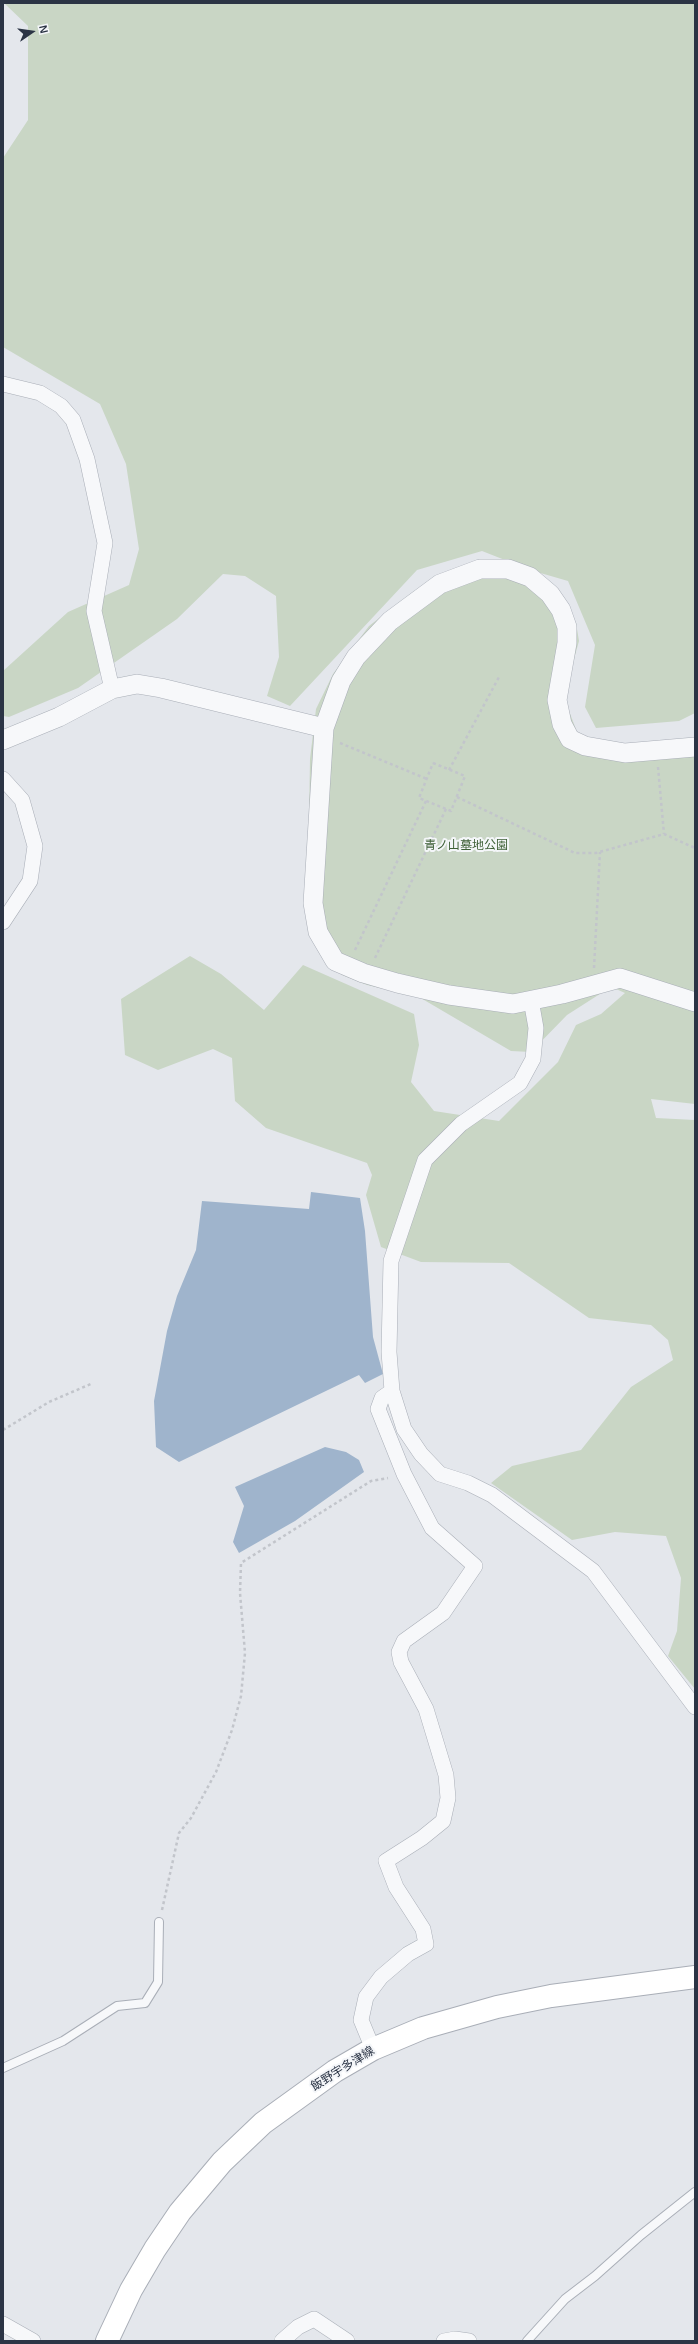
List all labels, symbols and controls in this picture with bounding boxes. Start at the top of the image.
north arrow [12,12,52,52]
text: N [37,24,50,35]
park label: 青ノ山墓地公園 [424,839,508,853]
street label: 飯野宇多津線 [309,2044,377,2094]

